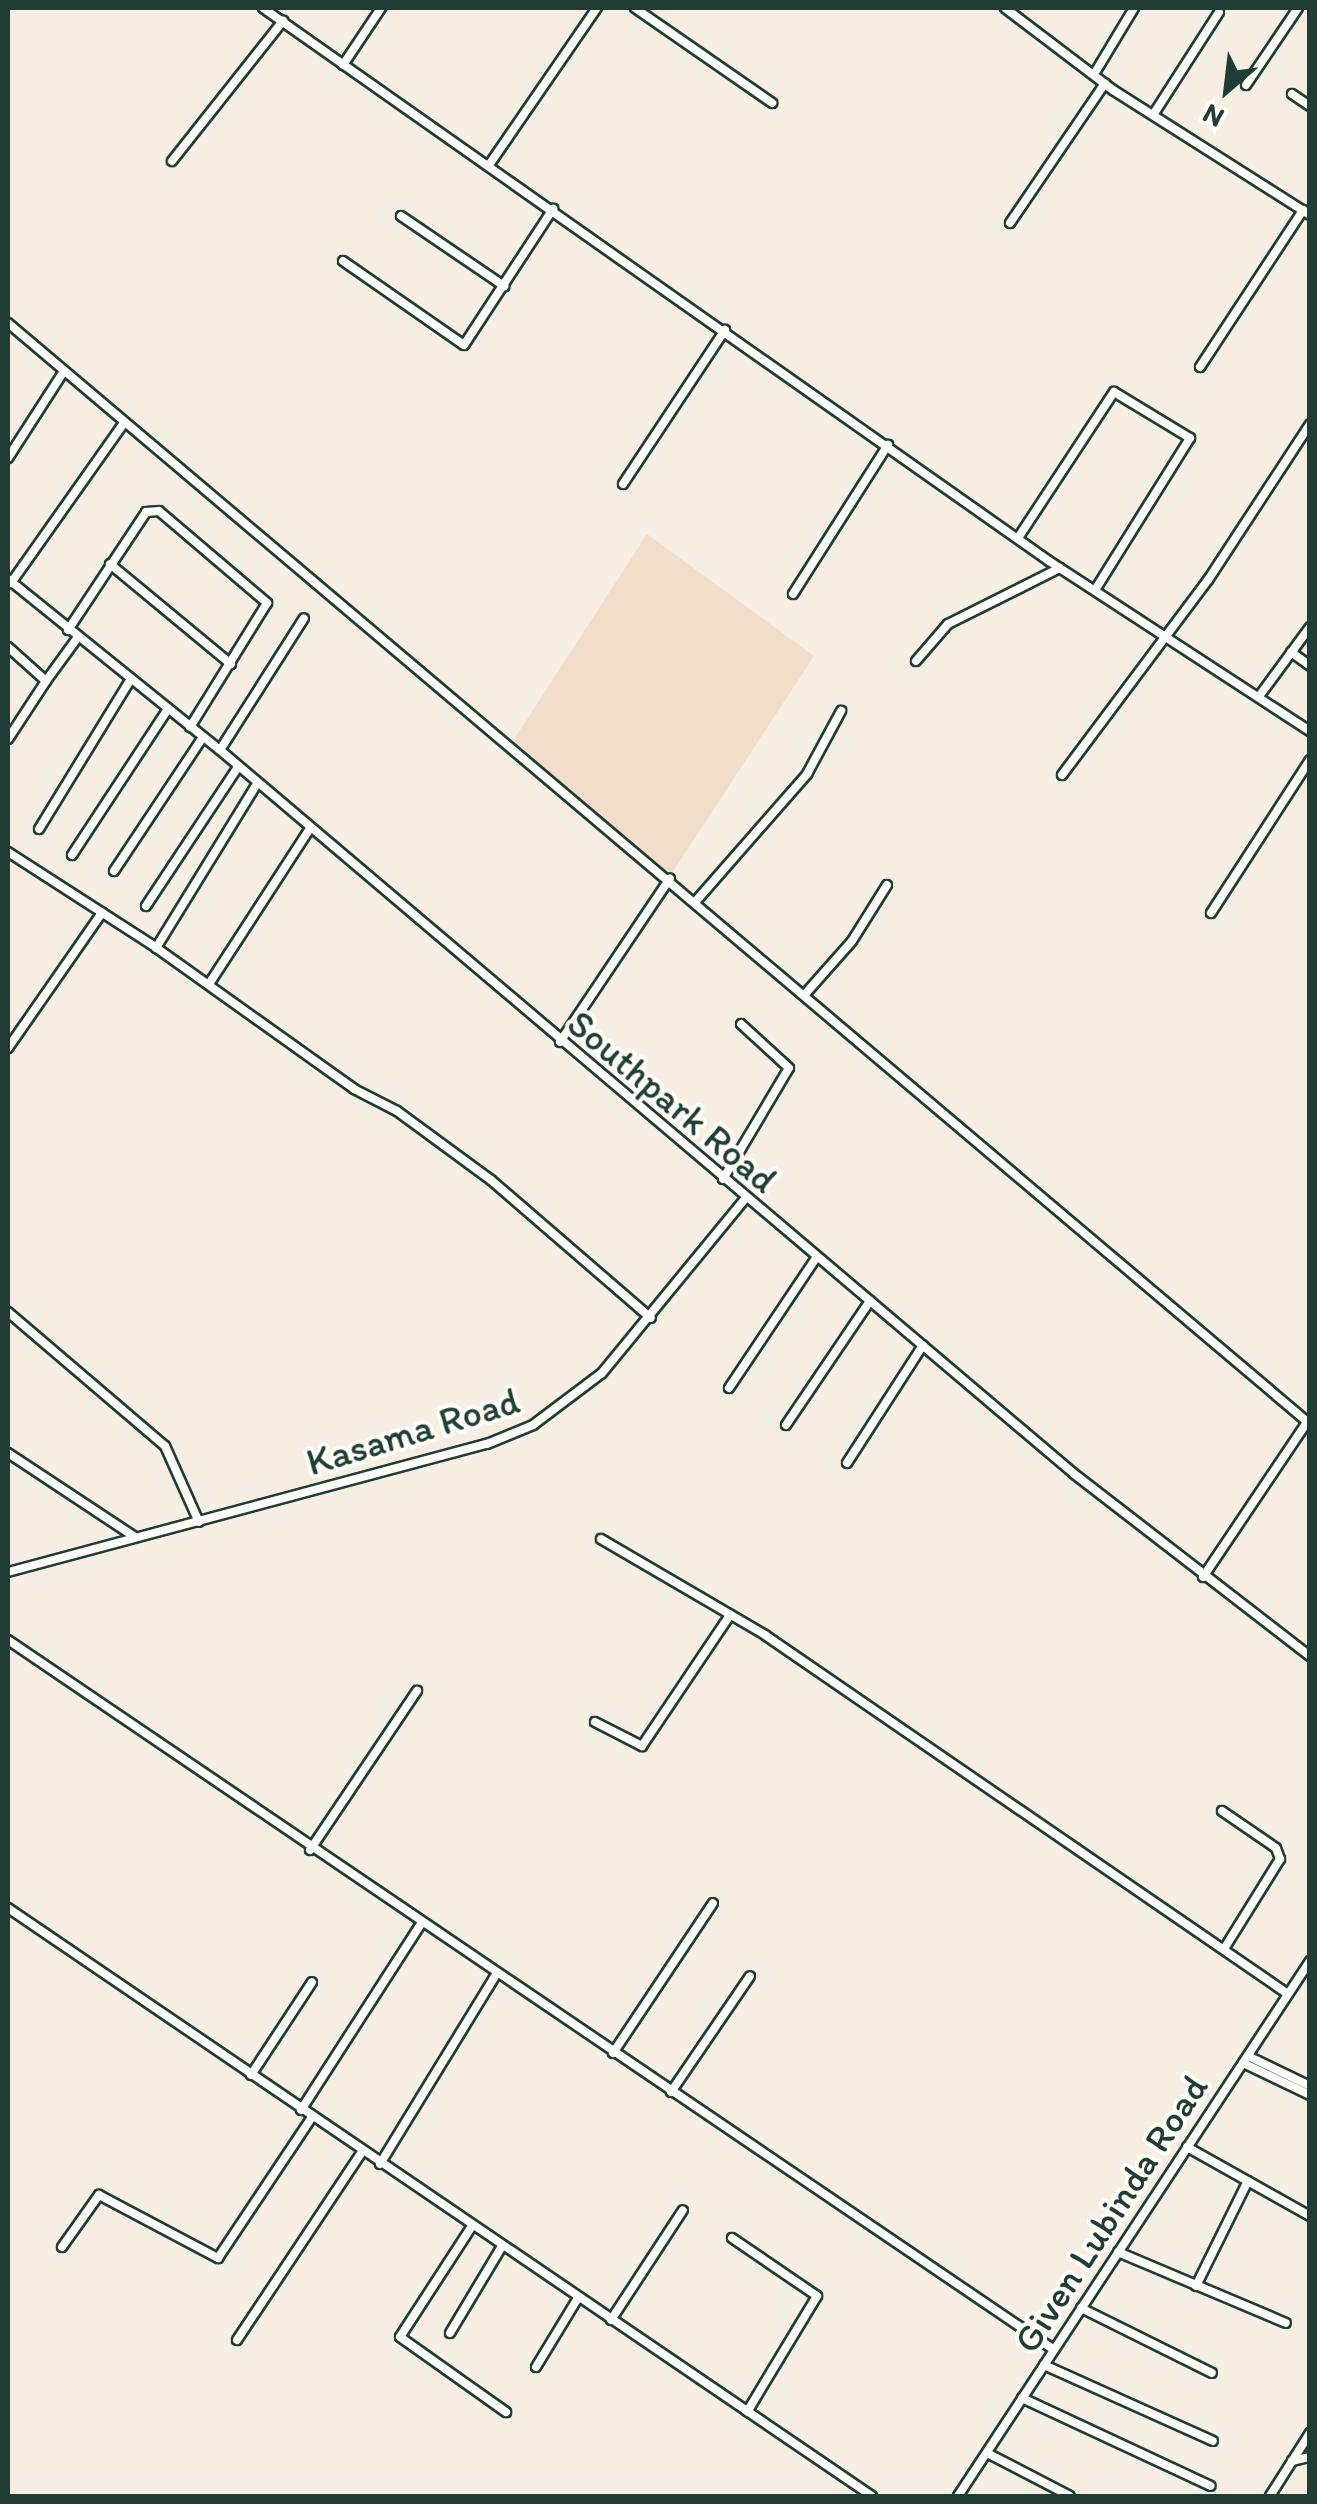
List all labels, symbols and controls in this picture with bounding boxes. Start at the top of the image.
north arrow [1177,40,1277,140]
text: N [1197,97,1229,136]
street label: Southpark Road [558,1001,786,1203]
street label: Kasama Road [301,1378,525,1486]
street label: Given Lubinda Road [1005,2067,1217,2361]

